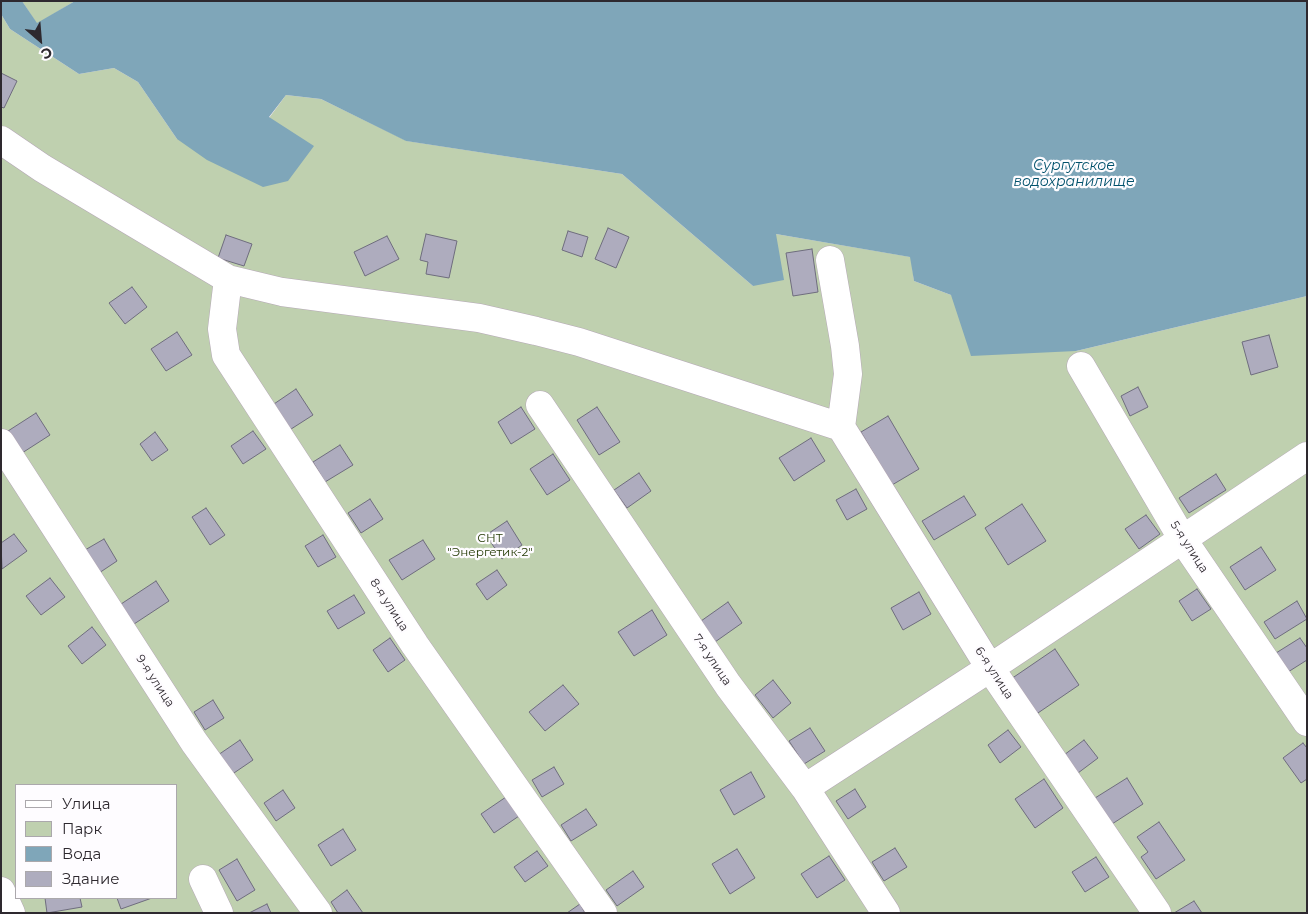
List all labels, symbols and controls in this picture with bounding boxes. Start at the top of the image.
north arrow [15,15,65,65]
text: С [38,43,55,64]
water label: Сургутское водохранилище [1013,158,1135,190]
street label: 5-я улица [1167,518,1211,576]
park label: СHТ "Энергетик-2" [447,531,533,559]
street label: 8-я улица [367,576,411,634]
street label: 7-я улица [690,632,734,688]
street label: 6-я улица [972,644,1016,702]
street label: 9-я улица [133,652,177,710]
legend [15,784,178,899]
text: Улица [62,794,110,813]
text: Парк [62,819,102,838]
text: Вода [62,844,101,863]
text: Здание [62,869,120,888]

